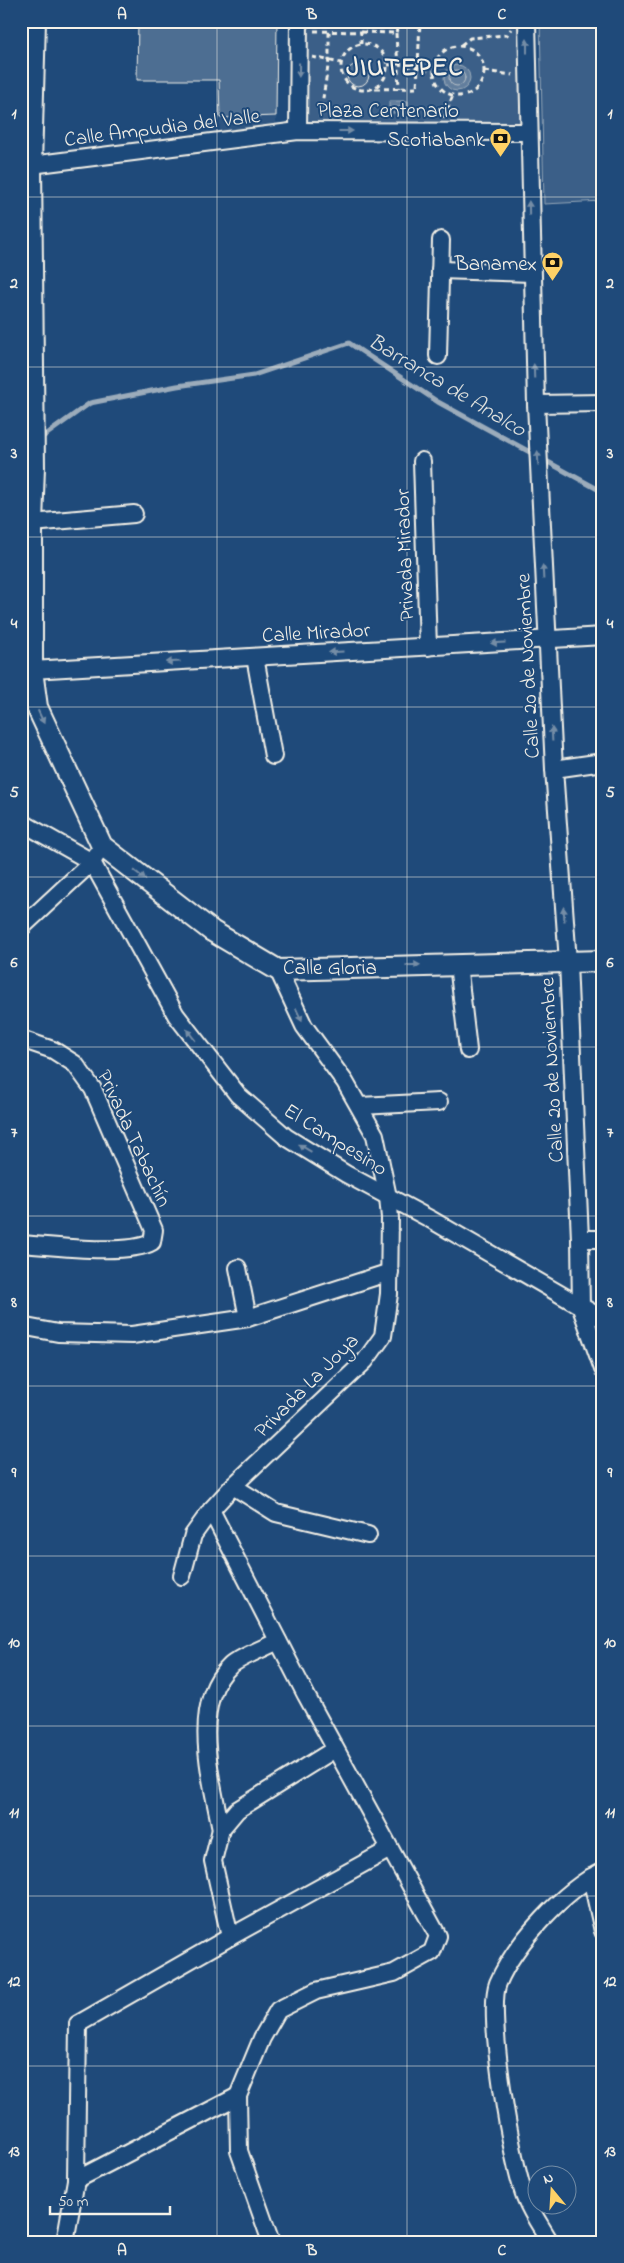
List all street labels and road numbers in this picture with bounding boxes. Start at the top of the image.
street label: Plaza Centenario [317,97,459,127]
street label: Calle Ampudia del Valle [63,102,262,156]
street label: Privada Mirador [389,488,423,622]
street label: Calle 20 de Noviembre [509,572,549,759]
street label: Calle Mirador [261,616,371,652]
street label: Calle Gloria [283,954,377,984]
street label: Calle 20 de Noviembre [533,976,573,1163]
street label: Privada Tabachín [88,1065,178,1212]
street label: El Campesino [277,1097,393,1185]
street label: Privada La Joya [248,1327,368,1447]

